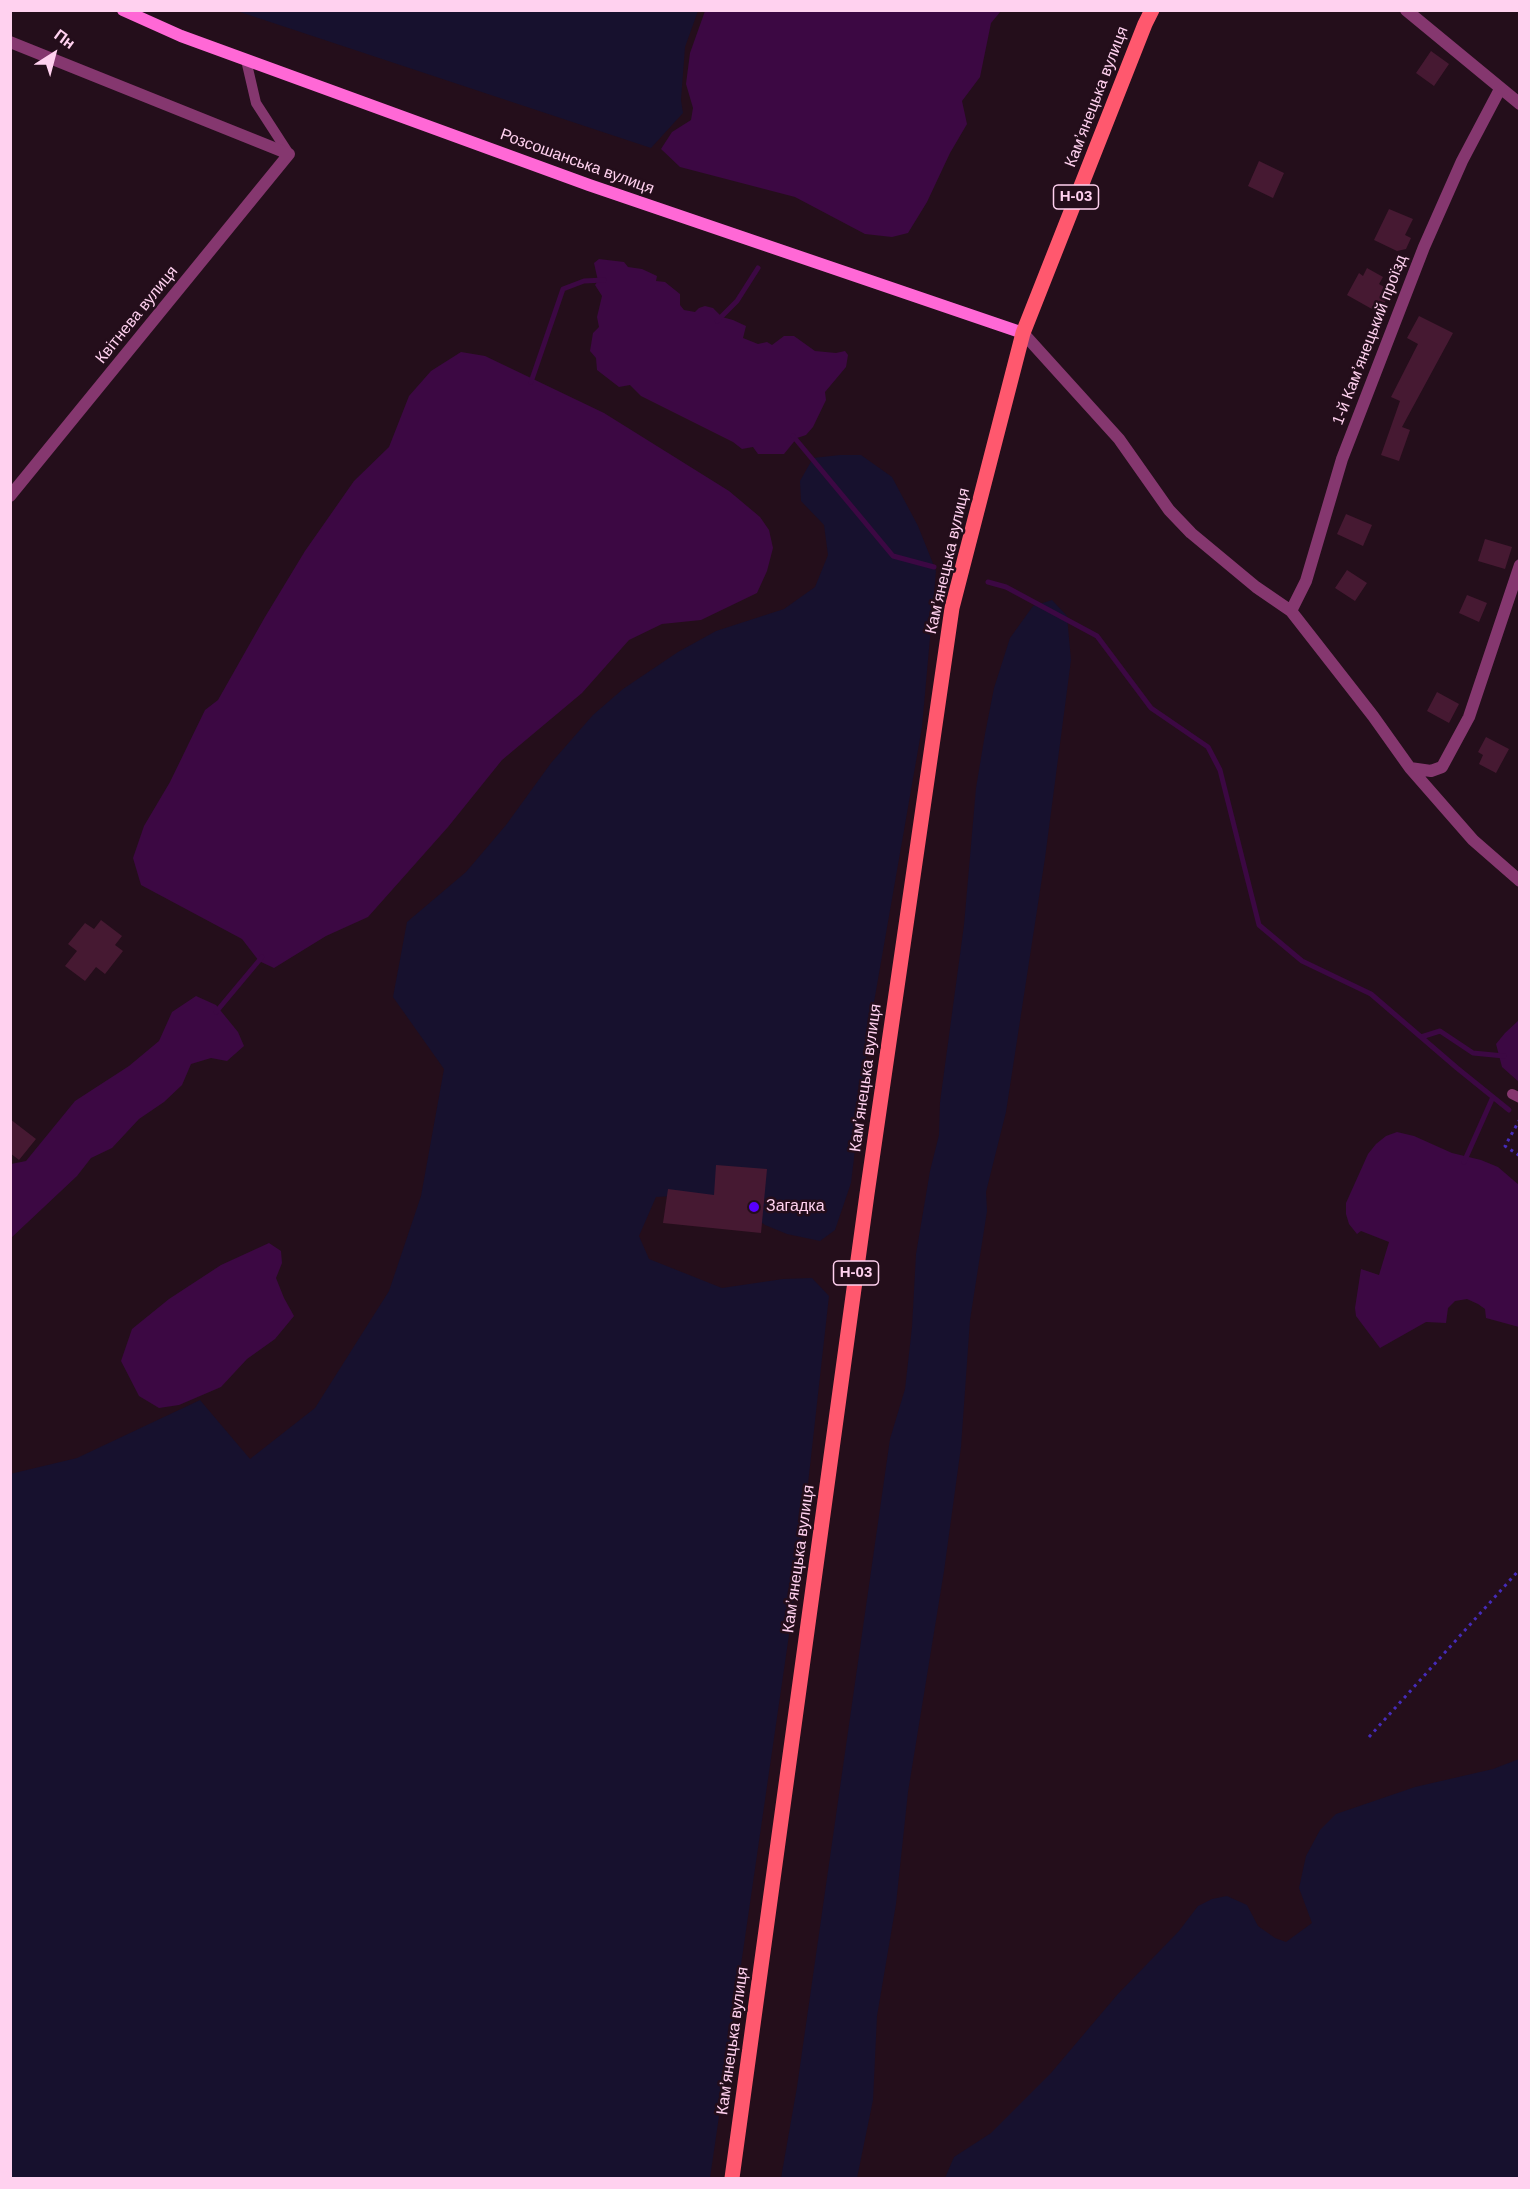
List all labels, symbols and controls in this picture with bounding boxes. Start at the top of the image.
north arrow [24,24,84,84]
street label: Камʼянецька вулиця [1061,24,1133,170]
text: Пн [51,26,78,52]
street label: Розсошанська вулиця [497,125,657,199]
road number: Н-03 [1054,185,1098,209]
street label: 1-й Камʼянецький проїзд [1329,252,1411,428]
street label: Квітнева вулиця [92,262,182,368]
street label: Камʼянецька вулиця [922,486,974,636]
street label: Камʼянецька вулиця [846,1003,886,1153]
place label: Загадка [766,1197,825,1217]
marker: Загадка [747,1200,761,1214]
road number: Н-03 [834,1261,878,1285]
street label: Камʼянецька вулиця [779,1484,819,1634]
street label: Камʼянецька вулиця [713,1966,753,2116]

